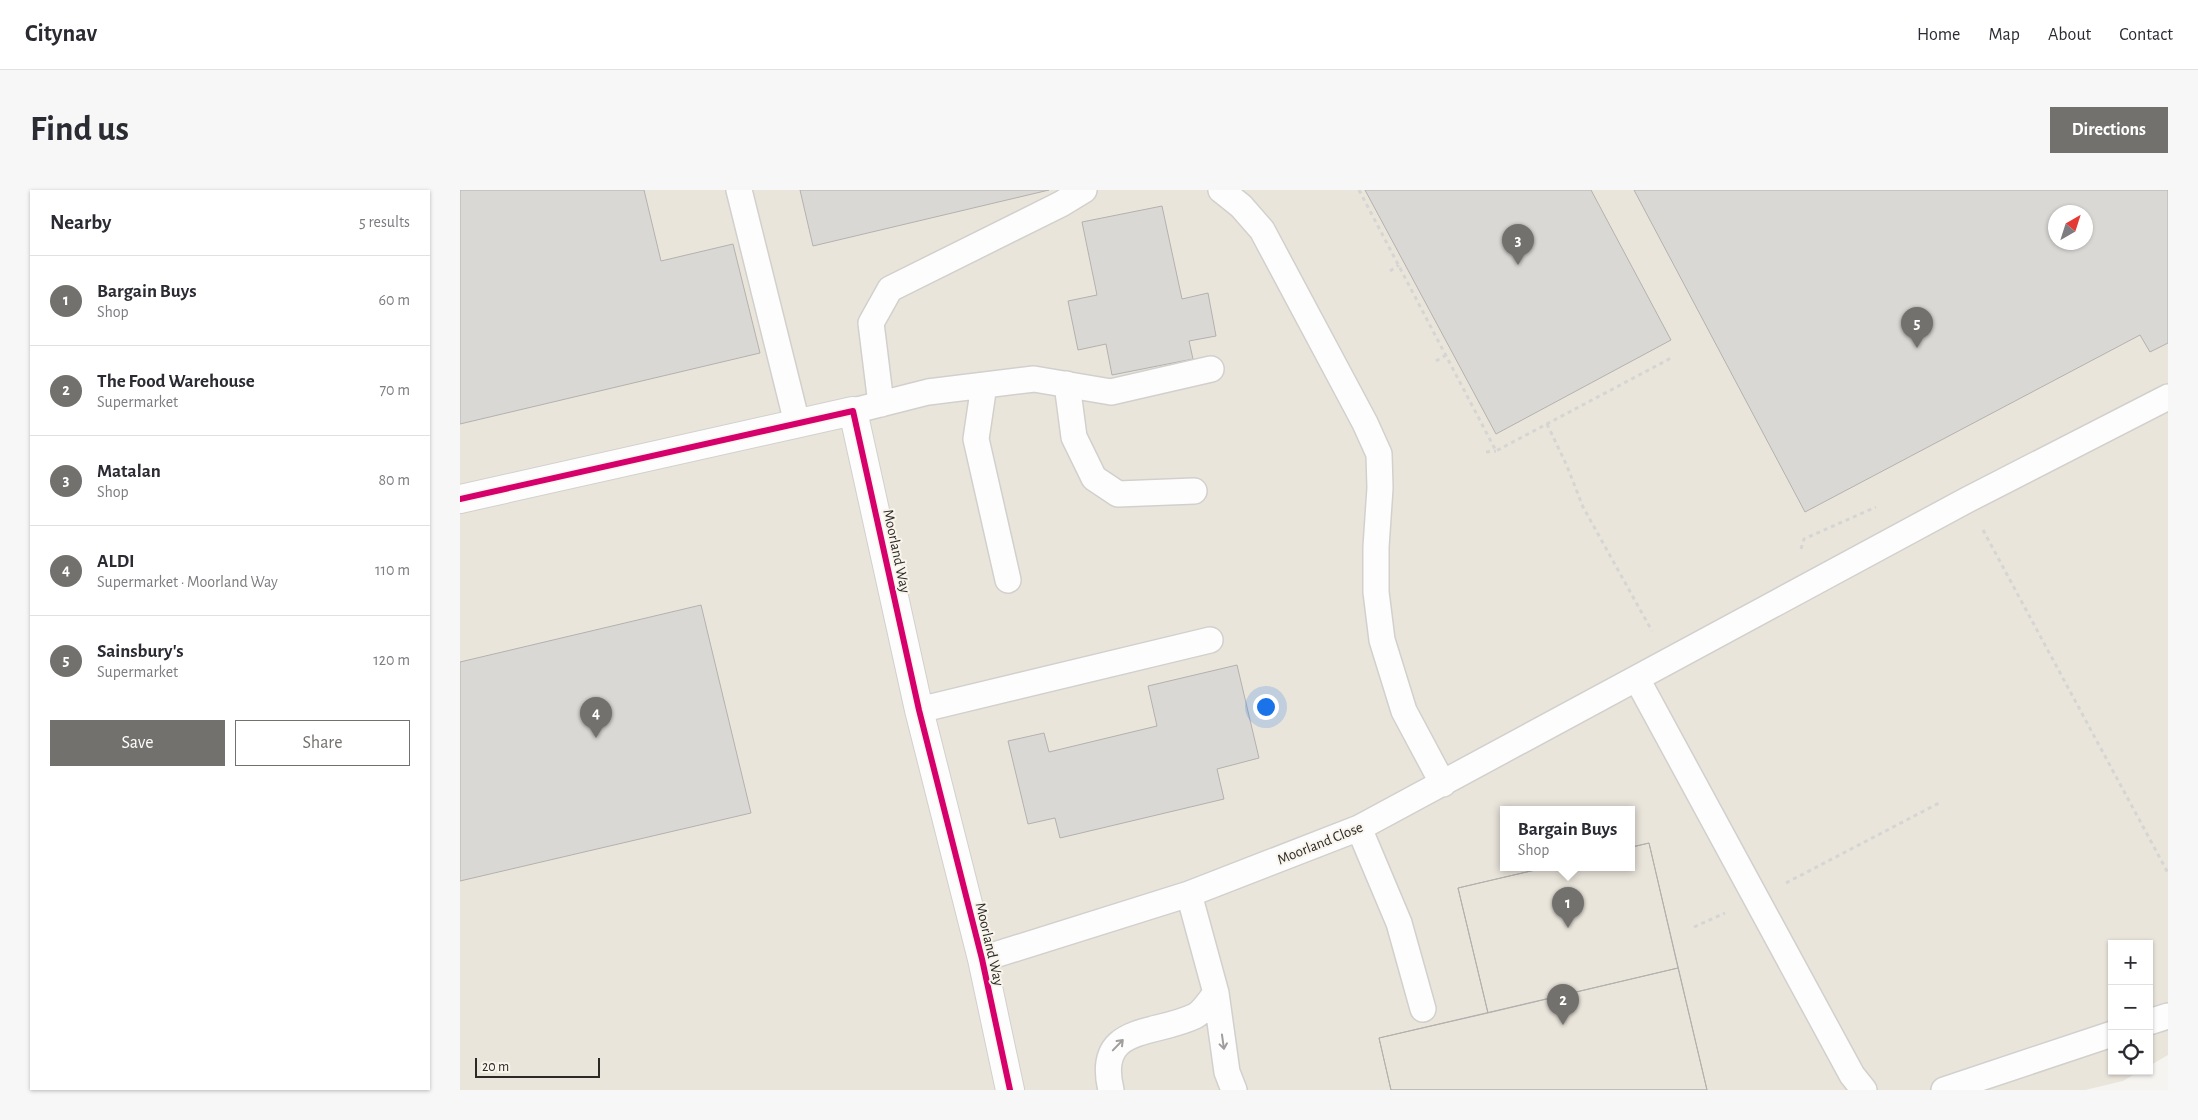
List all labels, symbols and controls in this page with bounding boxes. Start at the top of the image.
text: Citynav [25,22,97,46]
text: Home [1917,26,1960,44]
text: Map [1988,26,2020,44]
text: About [2048,26,2091,44]
text: Contact [2119,26,2173,44]
button: Directions [2050,107,2168,153]
text: Find us [30,112,129,147]
north arrow [2048,205,2093,250]
text: Nearby [50,212,111,233]
text: 5 results [359,214,410,230]
pin: 3 [1502,224,1534,265]
text: Bargain Buys [97,282,196,301]
text: 1 [63,292,69,308]
text: 60 m [379,292,410,308]
text: Shop [97,304,129,320]
pin: 5 [1901,307,1933,348]
text: The Food Warehouse [97,372,255,391]
text: 2 [62,382,70,398]
text: 70 m [379,382,410,398]
text: Supermarket [97,394,178,410]
text: Matalan [97,462,161,481]
text: 3 [63,472,69,488]
text: 80 m [379,472,410,488]
text: Shop [97,484,129,500]
street label: Moorland Way [880,508,913,595]
text: ALDI [97,552,135,571]
text: 4 [62,562,70,578]
text: 110 m [375,562,410,578]
text: Supermarket · Moorland Way [97,574,278,590]
text: Sainsbury's [97,642,184,661]
text: 5 [63,652,69,668]
text: 120 m [373,652,410,668]
text: Supermarket [97,664,178,680]
your location [1253,694,1279,720]
pin: 4 [580,697,612,738]
button: Save [50,720,225,766]
button: Share [235,720,410,766]
popup [1500,806,1635,871]
street label: Moorland Close [1275,819,1365,867]
text: Bargain Buys [1518,820,1617,839]
text: Shop [1518,842,1550,858]
pin: 1 [1552,887,1584,928]
street label: Moorland Way [973,901,1007,988]
map controls [2108,940,2153,1075]
button: + [2108,940,2153,985]
pin: 2 [1547,984,1579,1025]
button: − [2108,985,2153,1030]
button: locate [2108,1030,2153,1075]
one-way arrow [1218,1033,1228,1049]
one-way arrow [1112,1038,1124,1051]
scale bar [475,1055,600,1078]
text: 20 m [482,1060,509,1074]

